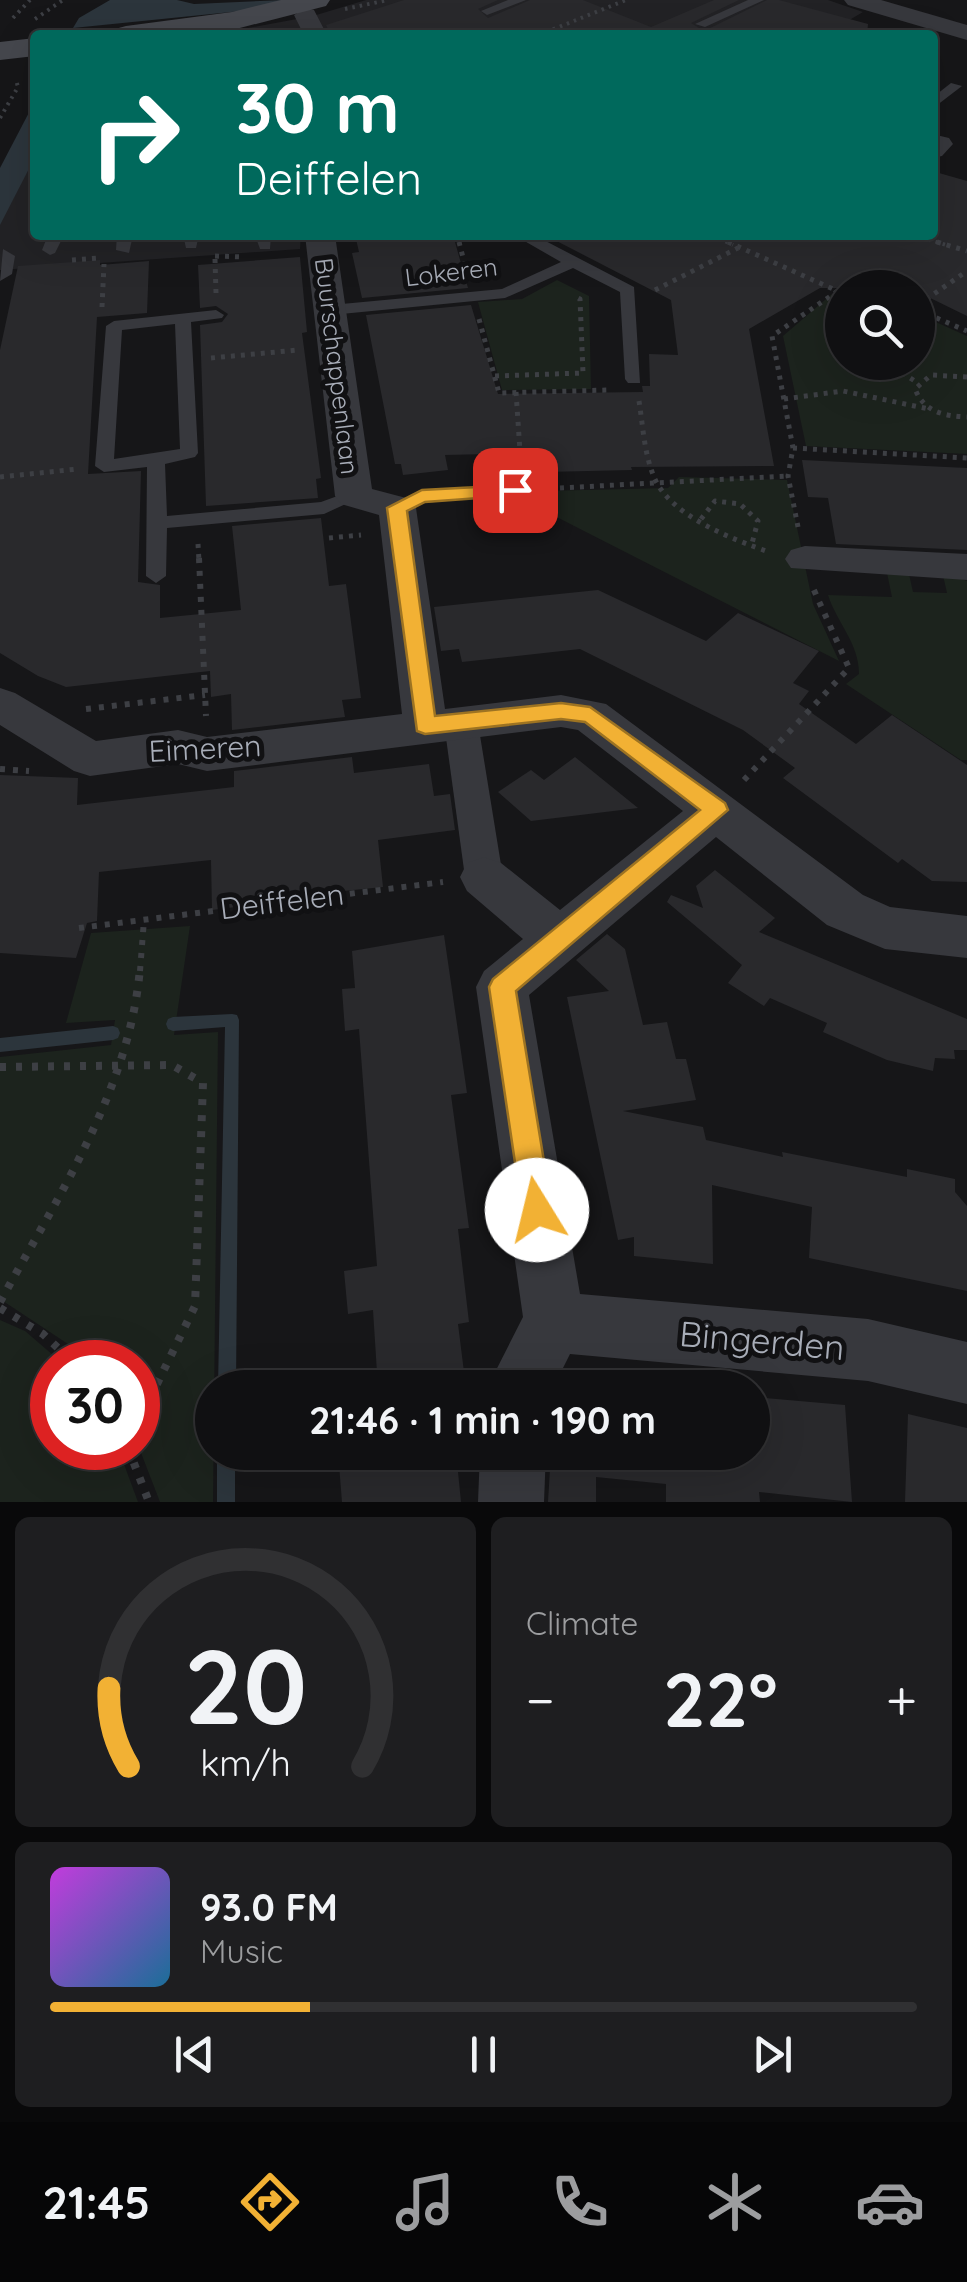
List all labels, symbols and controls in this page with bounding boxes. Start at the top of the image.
text: 30 m [235,63,400,151]
icon: right [70,70,200,200]
text: Deiffelen [235,150,422,206]
street label: Lokeren [403,250,499,293]
street label: Buurschappenlaan [309,256,366,476]
map controls [825,270,935,380]
button: search [825,270,935,380]
pin [473,448,558,533]
icon: arrive [488,463,543,518]
street label: Eimeren [148,726,262,770]
street label: Deiffelen [218,875,346,927]
position arrow [485,1158,589,1262]
street label: Bingerden [678,1311,846,1369]
speed limit sign: 30 [30,1340,160,1470]
text: 21:46 · 1 min · 190 m [309,1396,656,1444]
text: Climate [526,1603,638,1643]
text: 20 [184,1620,307,1750]
text: 22° [663,1652,778,1746]
text: − [526,1665,555,1734]
text: + [886,1665,917,1734]
text: km/h [200,1740,291,1785]
text: 93.0 FM [200,1883,338,1931]
text: Music [200,1931,283,1971]
icon: previous [167,2027,222,2082]
icon: pause [456,2027,511,2082]
icon: next [745,2027,800,2082]
icon: directions [235,2167,305,2237]
icon: music [390,2167,460,2237]
icon: phone [545,2167,615,2237]
icon: climate [700,2167,770,2237]
icon: car [855,2167,925,2237]
text: 21:45 [42,2174,150,2230]

